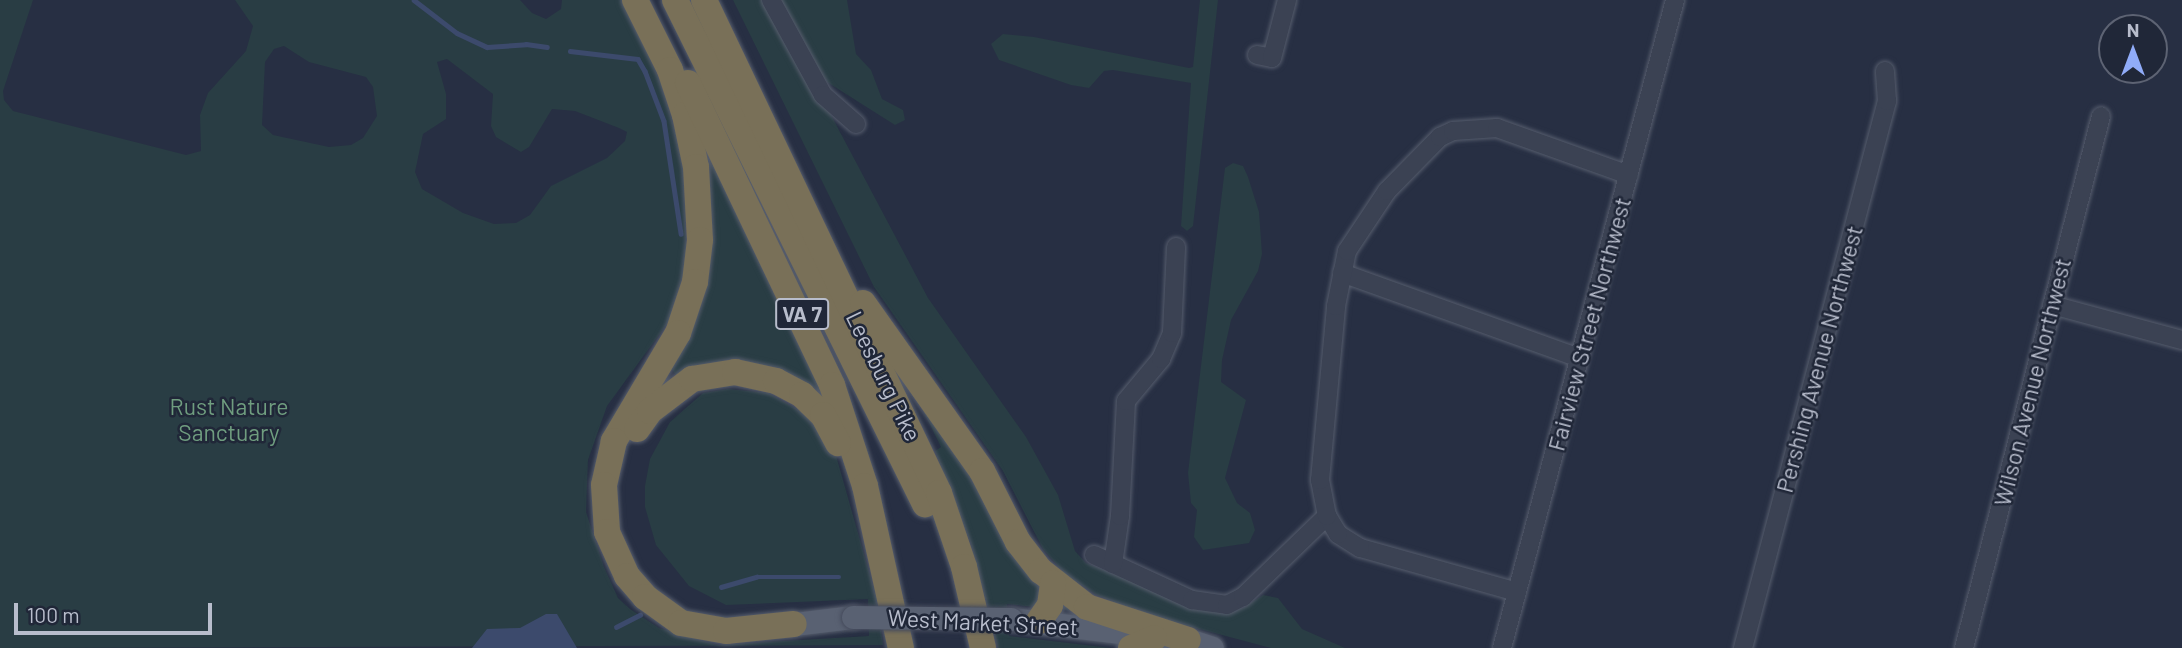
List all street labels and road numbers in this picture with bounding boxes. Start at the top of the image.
street label: Fairview Street Northwest [1542,194,1636,454]
street label: Pershing Avenue Northwest [1770,223,1868,495]
street label: Wilson Avenue Northwest [1988,255,2076,509]
road number: VA 7 [774,296,830,332]
street label: Leesburg Pike [841,307,927,445]
street label: West Market Street [887,603,1079,641]

